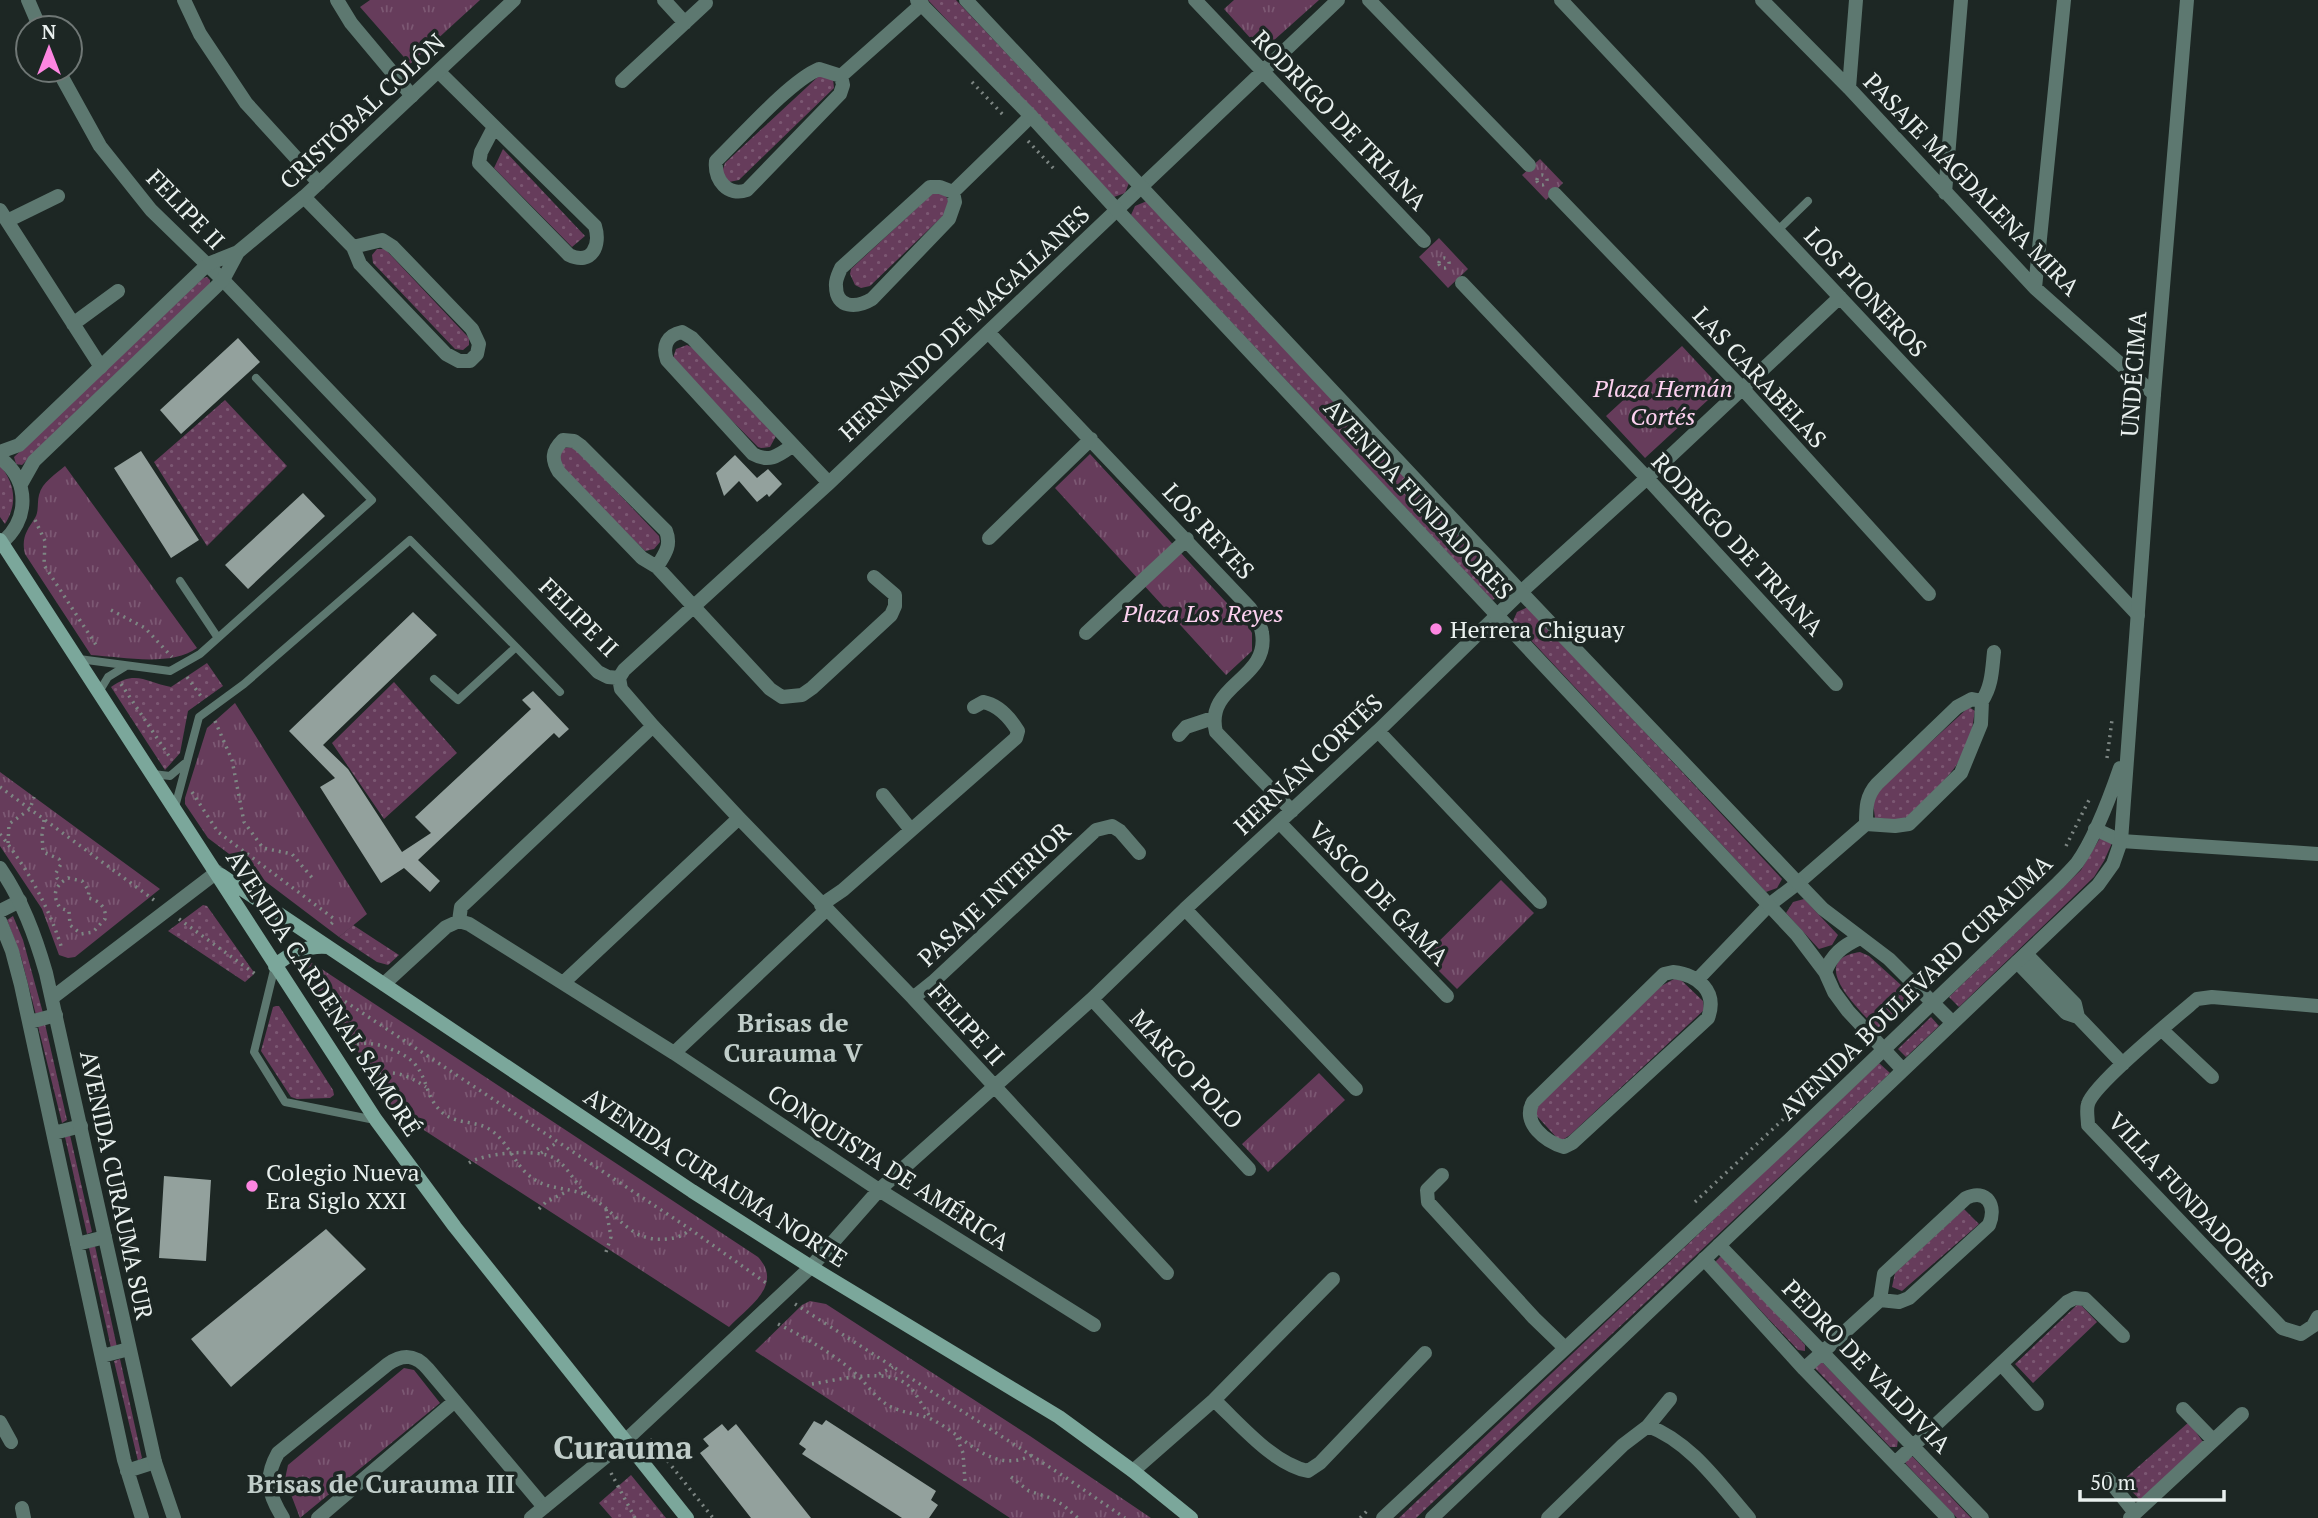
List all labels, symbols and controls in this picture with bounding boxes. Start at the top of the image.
north arrow [14,14,84,84]
text: N [42,19,57,44]
street label: RODRIGO DE TRIANA [1246,23,1435,217]
street label: CRISTÓBAL COLÓN [273,26,451,196]
street label: PASAJE MAGDALENA MIRA [1857,66,2087,303]
street label: FELIPE II [140,162,232,256]
street label: HERNANDO DE MAGALLANES [832,198,1096,448]
street label: LOS PIONEROS [1798,220,1934,364]
street label: LAS CARABELAS [1686,299,1834,455]
street label: UNDÉCIMA [2113,310,2153,438]
park label: Plaza Hernán Cortés [1592,372,1733,432]
street label: AVENIDA FUNDADORES [1317,392,1521,606]
street label: RODRIGO DE TRIANA [1645,446,1832,643]
street label: LOS REYES [1156,476,1262,586]
street label: FELIPE II [532,570,626,664]
park label: Plaza Los Reyes [1122,597,1283,629]
place label: Herrera Chiguay [1450,613,1626,645]
marker: Herrera Chiguay [1428,621,1444,637]
street label: HERNÁN CORTÉS [1227,687,1389,841]
street label: PASAJE INTERIOR [911,814,1078,973]
street label: VASCO DE GAMA [1302,814,1456,972]
street label: AVENIDA CARDENAL SAMORÉ [219,844,429,1142]
street label: AVENIDA BOULEVARD CURAUMA [1771,847,2059,1127]
street label: FELIPE II [922,976,1012,1072]
street label: MARCO POLO [1123,1002,1251,1136]
district label: Brisas de Curauma V [723,1005,864,1069]
street label: AVENIDA CURAUMA SUR [73,1048,161,1323]
street label: CONQUISTA DE AMÉRICA [762,1077,1017,1258]
street label: AVENIDA CURAUMA NORTE [578,1080,854,1274]
street label: VILLA FUNDADORES [2101,1105,2281,1295]
place label: Colegio Nueva Era Siglo XXI [266,1156,420,1216]
marker: Colegio Nueva Era Siglo XXI [244,1178,260,1194]
street label: PEDRO DE VALDIVIA [1776,1272,1959,1460]
district label: Curauma [553,1426,693,1468]
scale bar [2080,1458,2224,1502]
district label: Brisas de Curauma III [247,1466,515,1500]
text: 50 m [2090,1468,2136,1496]

